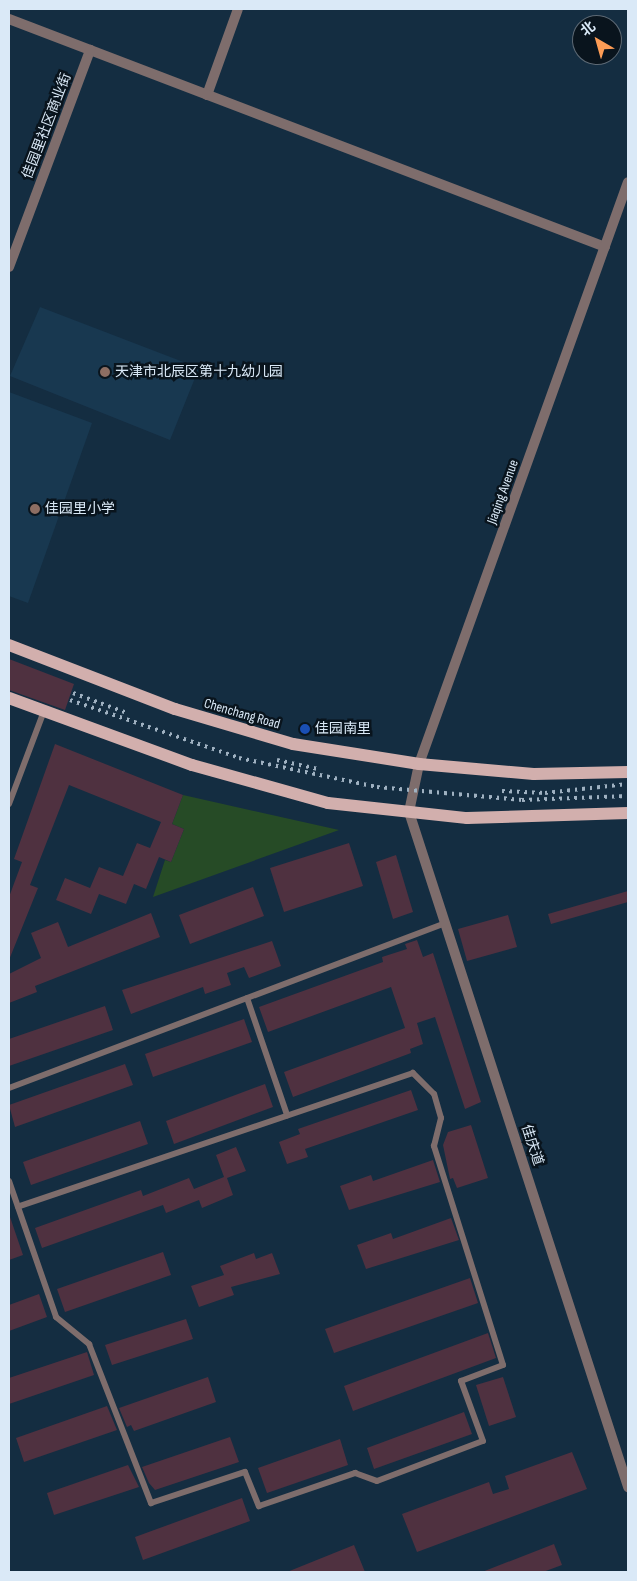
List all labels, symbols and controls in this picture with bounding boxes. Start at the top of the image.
north arrow [572,15,622,65]
text: 北 [577,18,599,40]
street label: 佳园里社区商业街 [19,71,75,181]
place label: 天津市北辰区第十九幼儿园 [115,364,283,380]
marker: 天津市北辰区第十九幼儿园 [99,366,111,378]
street label: Jiaqing Avenue [484,457,522,527]
place label: 佳园里小学 [45,501,115,517]
marker: 佳园里小学 [29,503,41,515]
street label: Chenchang Road [202,695,282,733]
place label: 佳园南里 [315,721,371,737]
marker: 佳园南里 [299,723,311,735]
street label: 佳庆道 [518,1122,546,1168]

